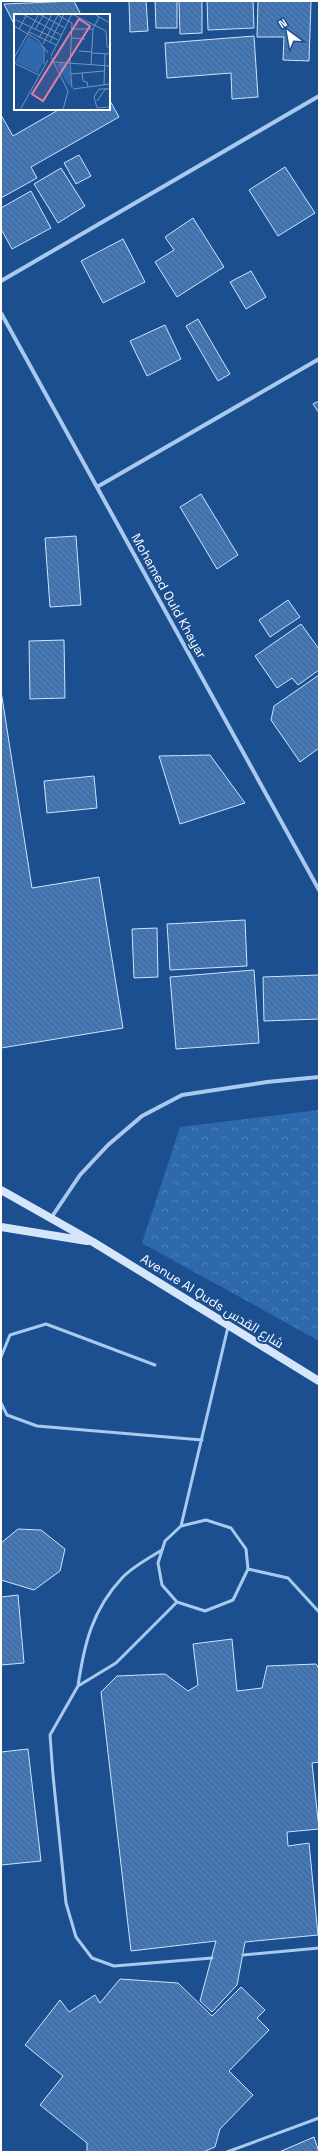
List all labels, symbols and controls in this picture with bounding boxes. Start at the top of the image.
north arrow [268,12,308,52]
inset map [14,14,110,110]
text: N [276,16,290,31]
street label: Mohamed Ould Khayar [128,530,211,662]
street label: Avenue Al Quds شارع القدس [137,1250,287,1352]

